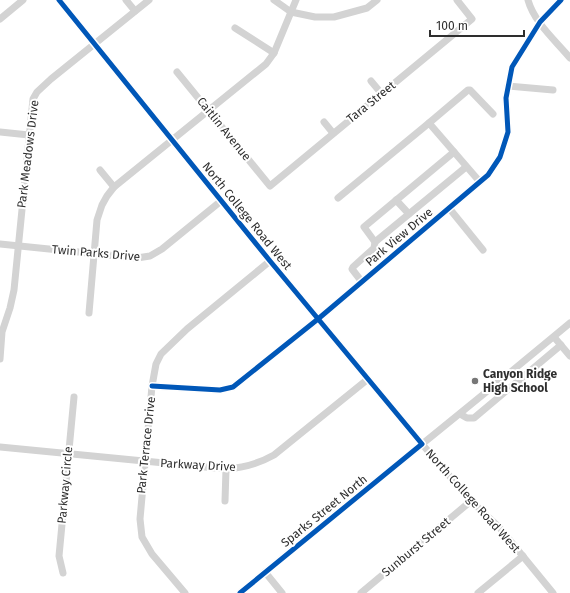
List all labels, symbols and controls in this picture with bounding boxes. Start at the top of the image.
scale bar [430,12,524,38]
text: 100 m [436,19,468,33]
street label: Tara Street [344,78,399,126]
street label: Caitlin Avenue [194,94,254,164]
street label: Park Meadows Drive [14,99,42,209]
street label: North College Road West [199,159,295,273]
street label: Park View Drive [363,205,435,269]
street label: Twin Parks Drive [51,242,141,264]
place label: Canyon Ridge High School [483,367,557,395]
marker: Canyon Ridge High School [470,376,480,386]
street label: Park Terrace Drive [134,396,158,494]
street label: Parkway Circle [55,446,75,524]
street label: North College Road West [423,446,524,556]
street label: Parkway Drive [160,456,236,474]
street label: Sparks Street North [278,472,370,550]
street label: Sunburst Street [379,514,453,580]

